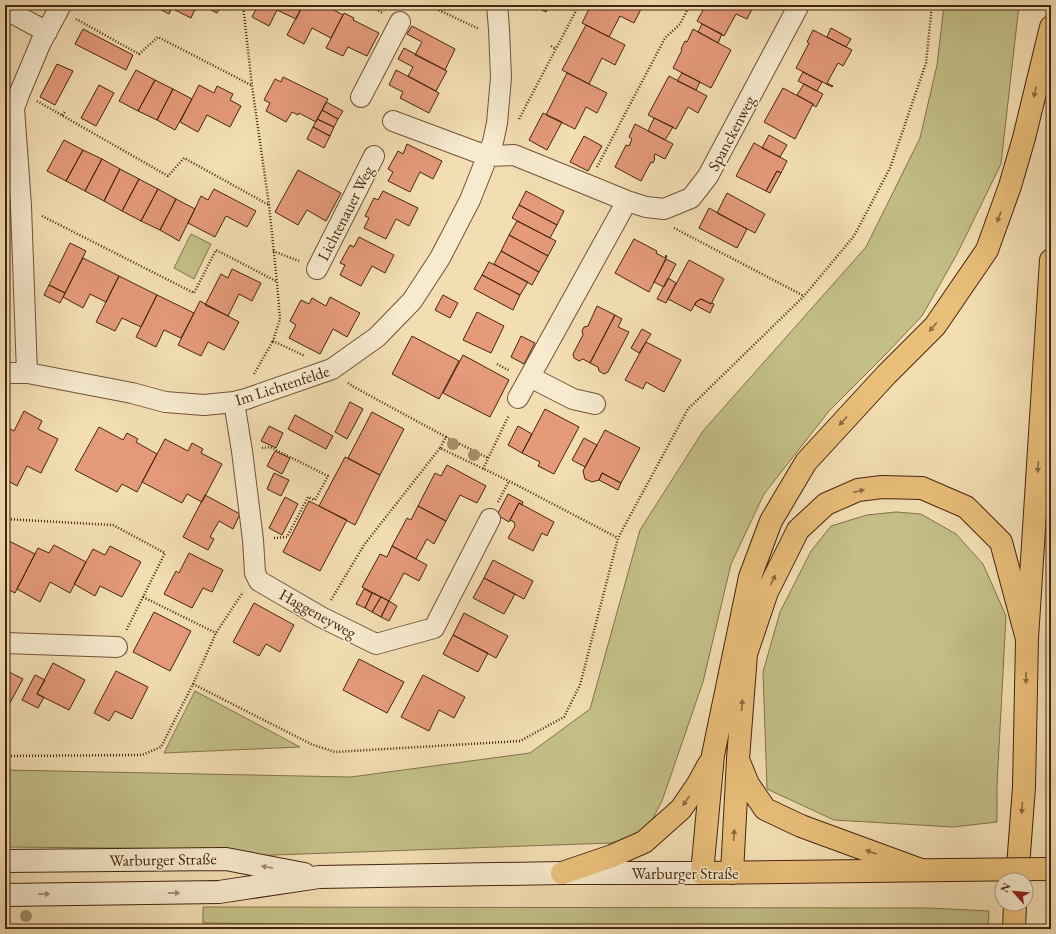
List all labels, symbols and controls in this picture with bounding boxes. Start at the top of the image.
one-way arrow [1032,86,1038,98]
street label: Spanckenweg [703,91,761,175]
street label: Lichtenauer Weg [313,161,379,264]
one-way arrow [996,211,1002,223]
one-way arrow [928,322,937,333]
street label: Im Lichtenfelde [232,360,332,411]
one-way arrow [839,417,848,426]
one-way arrow [1035,461,1041,474]
one-way arrow [853,487,866,493]
one-way arrow [770,574,776,585]
street label: Haggeneyweg [276,584,361,644]
one-way arrow [1023,672,1030,684]
one-way arrow [739,699,746,711]
one-way arrow [682,796,690,806]
one-way arrow [1019,802,1026,814]
one-way arrow [731,829,738,841]
street label: Warburger Straße [109,848,217,871]
one-way arrow [865,848,877,854]
one-way arrow [261,863,273,869]
street label: Warburger Straße [631,863,739,884]
north arrow [994,872,1034,912]
text: N [997,880,1013,895]
one-way arrow [168,890,181,896]
one-way arrow [38,891,50,898]

